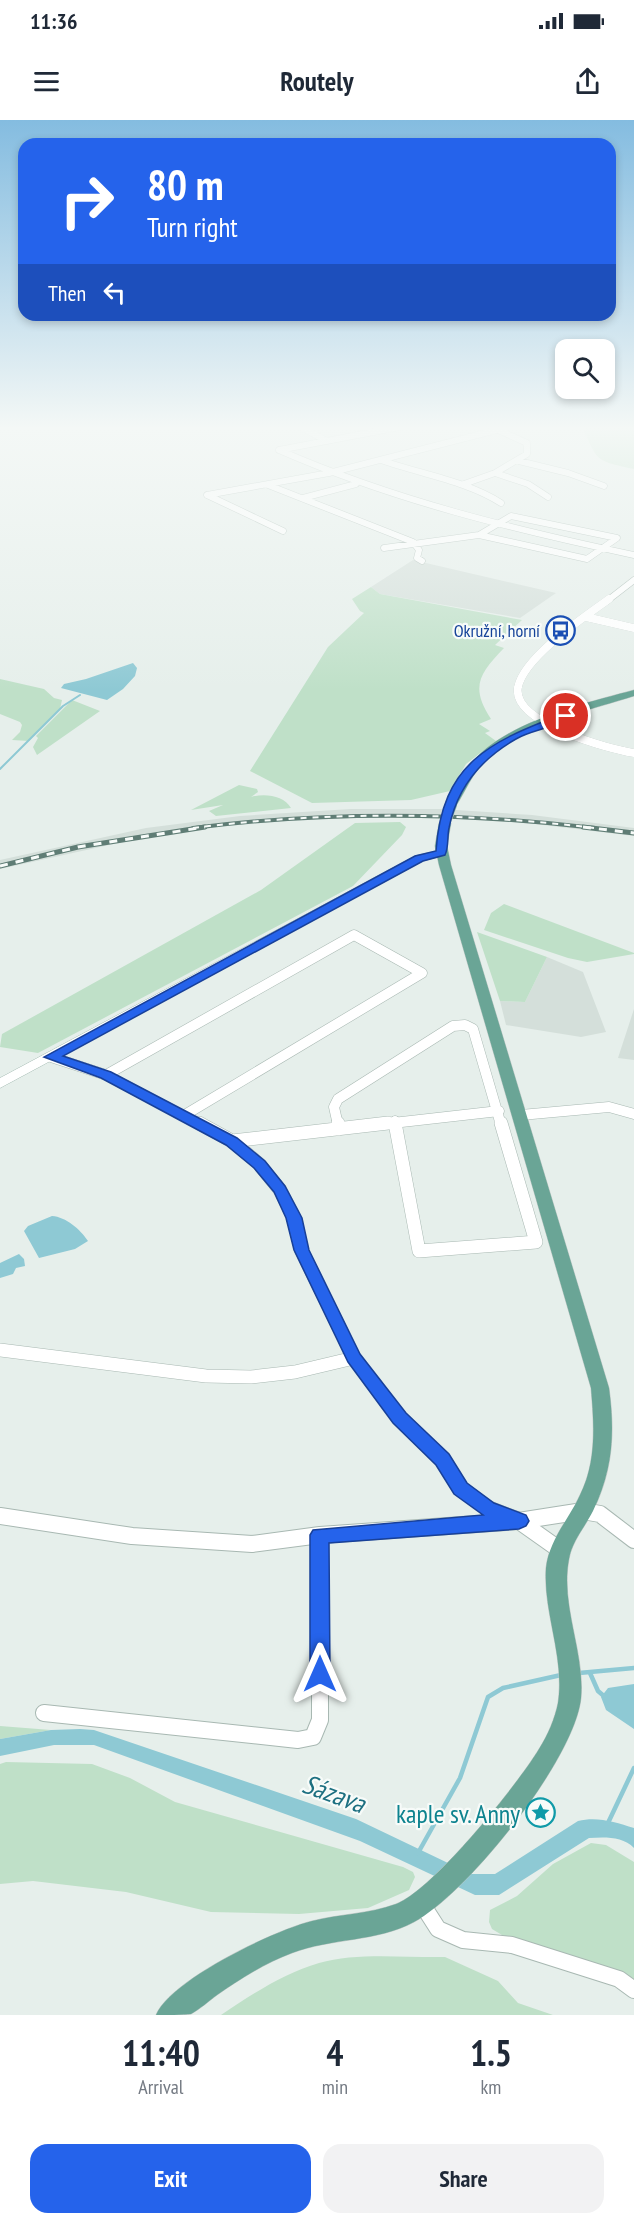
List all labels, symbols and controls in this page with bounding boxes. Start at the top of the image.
text: 11:36 [30,7,78,35]
text: Routely [280,64,354,98]
icon: menu [30,65,63,98]
icon: share [571,65,604,98]
text: 80 m [147,157,224,212]
icon: right [48,162,126,240]
text: Turn right [147,210,238,244]
icon: left [98,276,131,309]
text: Then [48,279,86,307]
map controls [555,339,615,399]
button: search [555,339,615,399]
bus stop icon: Okružní, horní [545,614,577,646]
place label: Okružní, horní [454,619,540,642]
pin [540,690,591,741]
icon: arrive [549,699,582,732]
position arrow [288,1642,352,1706]
water label: Sázava [298,1766,371,1820]
place label: kaple sv. Anny [396,1797,520,1830]
place icon: kaple sv. Anny [525,1797,557,1829]
text: 11:40 [122,2029,200,2076]
text: 4 [326,2029,343,2076]
text: 1.5 [470,2029,512,2076]
text: Arrival [138,2074,184,2100]
text: min [322,2074,348,2100]
text: km [481,2074,501,2100]
button: Exit [30,2144,311,2213]
button: Share [323,2144,604,2213]

